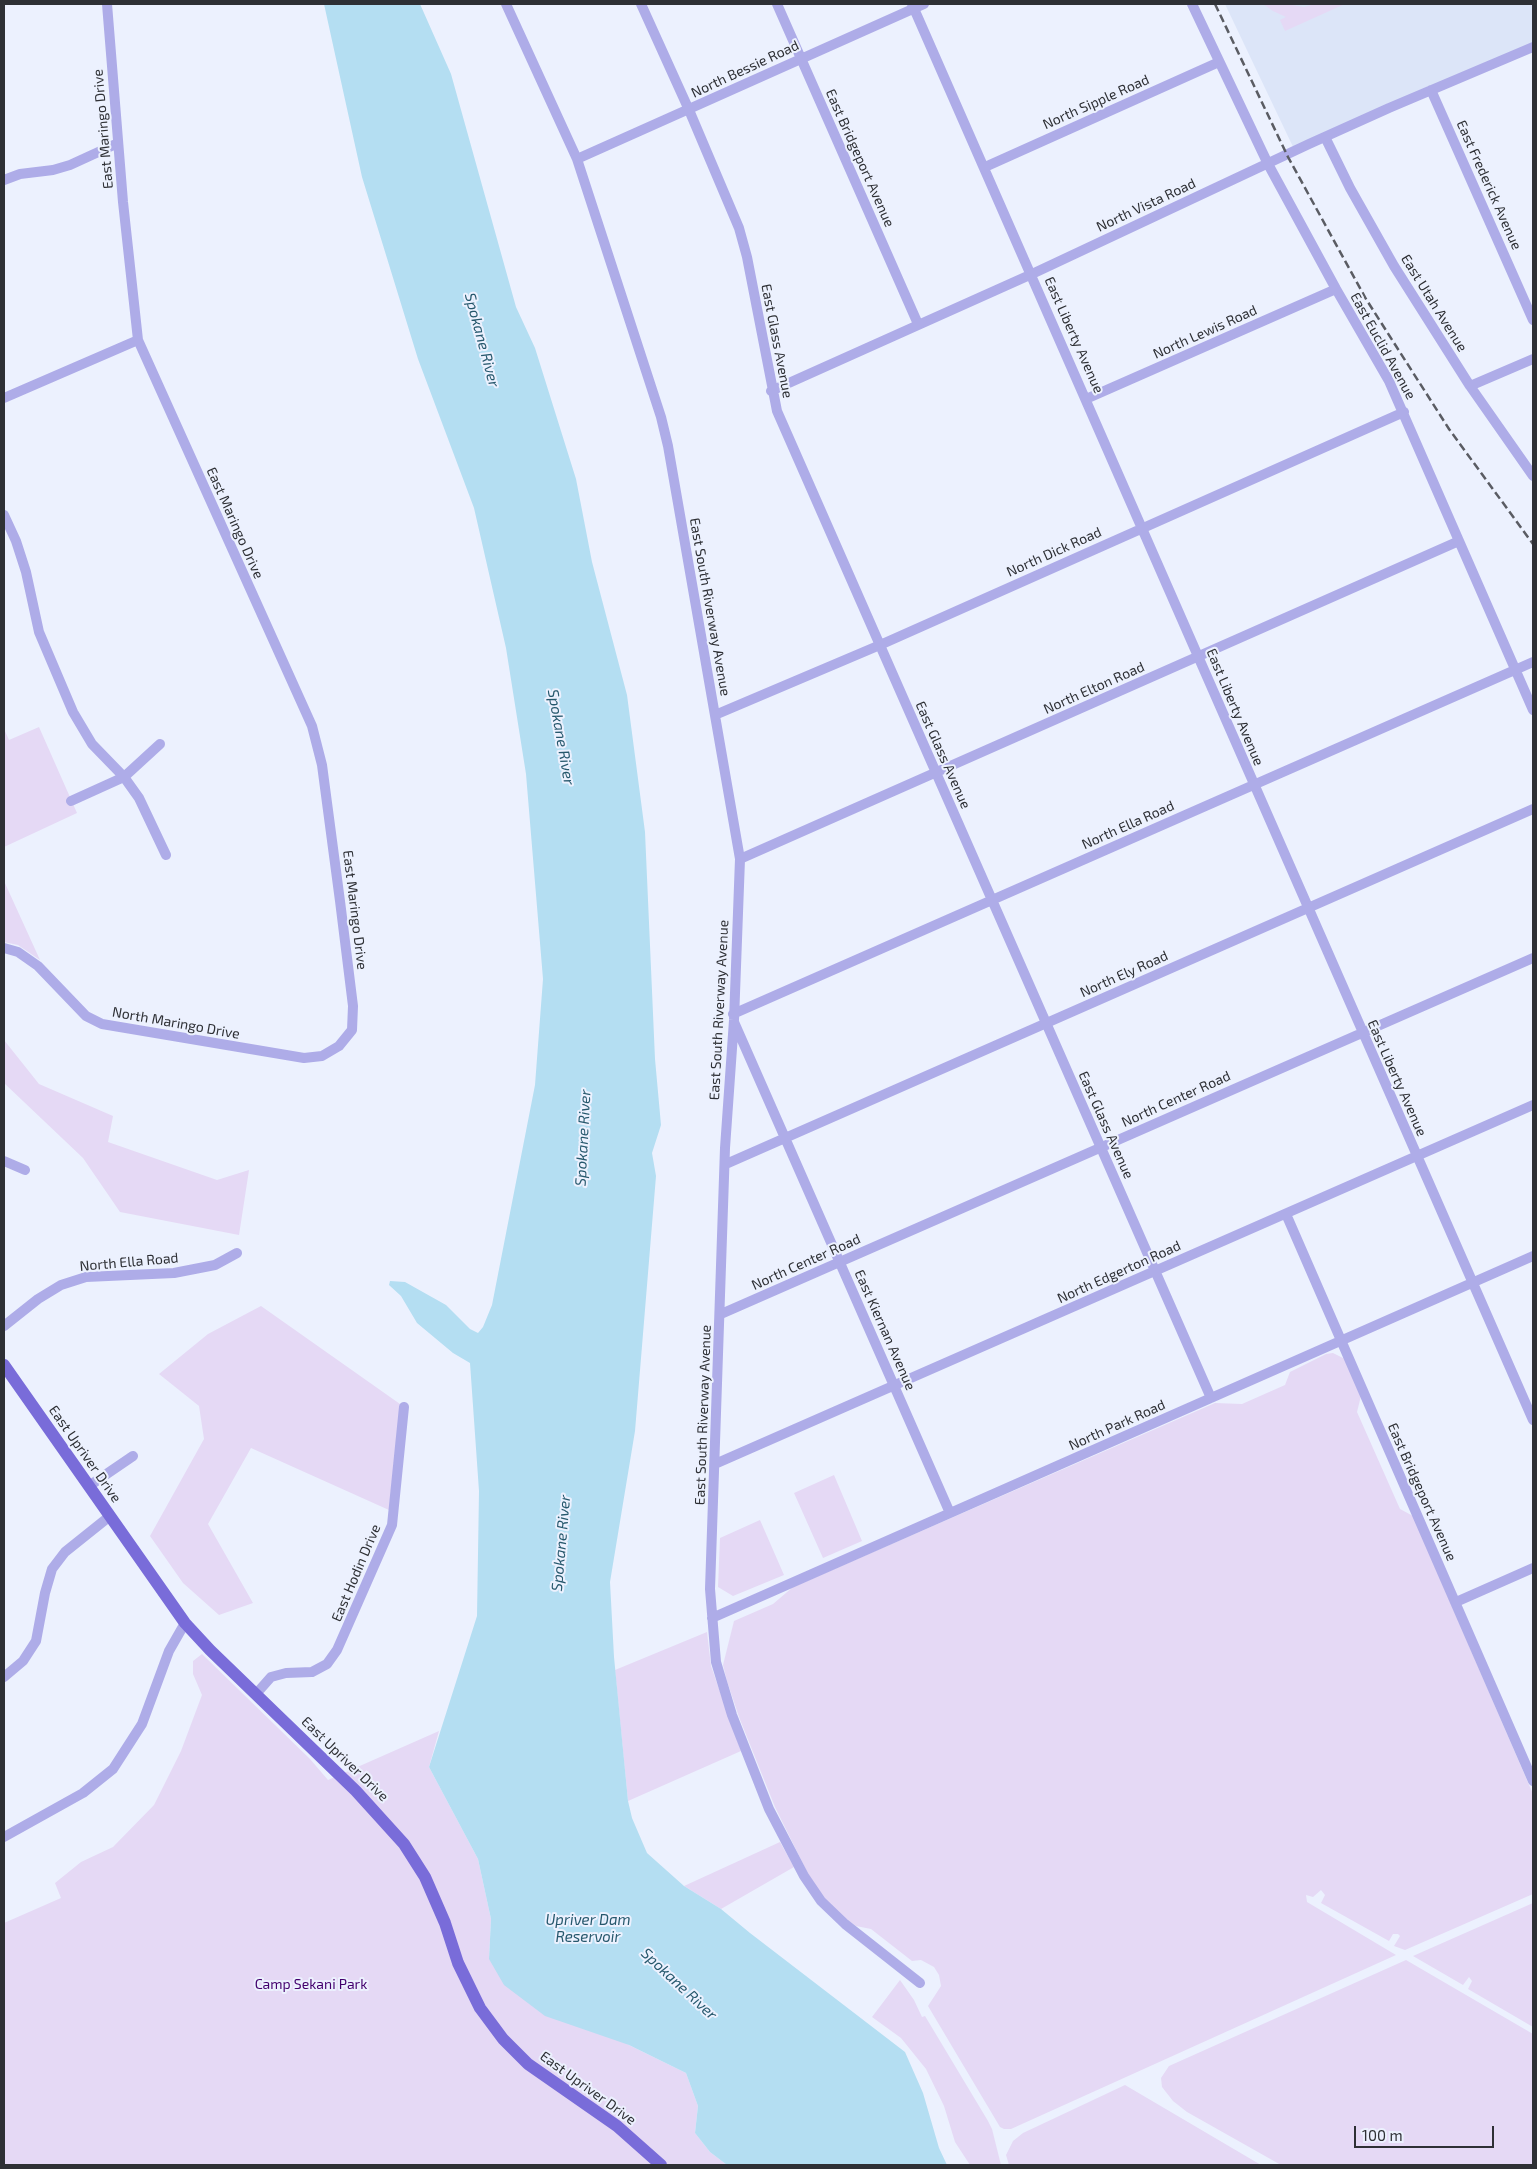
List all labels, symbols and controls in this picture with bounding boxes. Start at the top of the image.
street label: North Bessie Road [689,37,801,101]
street label: East Maringo Drive [89,68,117,190]
street label: North Sipple Road [1040,71,1152,133]
street label: East Bridgeport Avenue [822,86,898,230]
street label: East Frederick Avenue [1453,118,1525,252]
street label: North Vista Road [1094,175,1198,235]
street label: East Utah Avenue [1397,251,1471,355]
street label: East Liberty Avenue [1041,274,1107,396]
street label: East Glass Avenue [758,282,796,400]
street label: East Euclid Avenue [1347,290,1419,402]
water label: Spokane River [461,291,503,389]
street label: North Lewis Road [1150,302,1260,362]
street label: East Maringo Drive [203,465,267,581]
street label: East South Riverway Avenue [686,517,734,697]
street label: North Dick Road [1004,524,1104,580]
street label: East Liberty Avenue [1203,646,1267,768]
street label: North Elton Road [1041,658,1147,718]
water label: Spokane River [544,688,578,786]
street label: East Glass Avenue [912,699,974,811]
street label: North Ella Road [1079,797,1177,853]
street label: East Maringo Drive [339,849,371,971]
street label: East South Riverway Avenue [706,919,732,1101]
street label: North Ely Road [1077,947,1171,1001]
street label: North Maringo Drive [111,1004,241,1042]
street label: East Liberty Avenue [1364,1017,1430,1139]
street label: North Center Road [1119,1067,1233,1131]
street label: East Glass Avenue [1075,1069,1137,1181]
water label: Spokane River [571,1089,595,1187]
street label: North Center Road [749,1230,863,1294]
street label: North Edgerton Road [1055,1237,1183,1307]
street label: North Ella Road [79,1249,179,1275]
street label: East Kiernan Avenue [851,1267,919,1393]
street label: East South Riverway Avenue [691,1324,715,1506]
street label: North Park Road [1066,1396,1168,1454]
street label: East Upriver Drive [45,1402,125,1506]
street label: East Bridgeport Avenue [1384,1420,1460,1564]
water label: Spokane River [548,1494,574,1592]
street label: East Hodin Drive [328,1522,384,1624]
street label: East Upriver Drive [298,1713,392,1805]
water label: Upriver Dam Reservoir [545,1911,631,1946]
water label: Spokane River [637,1944,721,2024]
park label: Camp Sekani Park [255,1976,367,1992]
street label: East Upriver Drive [537,2048,639,2128]
scale bar [1357,2116,1497,2148]
text: 100 m [1362,2126,1403,2144]

